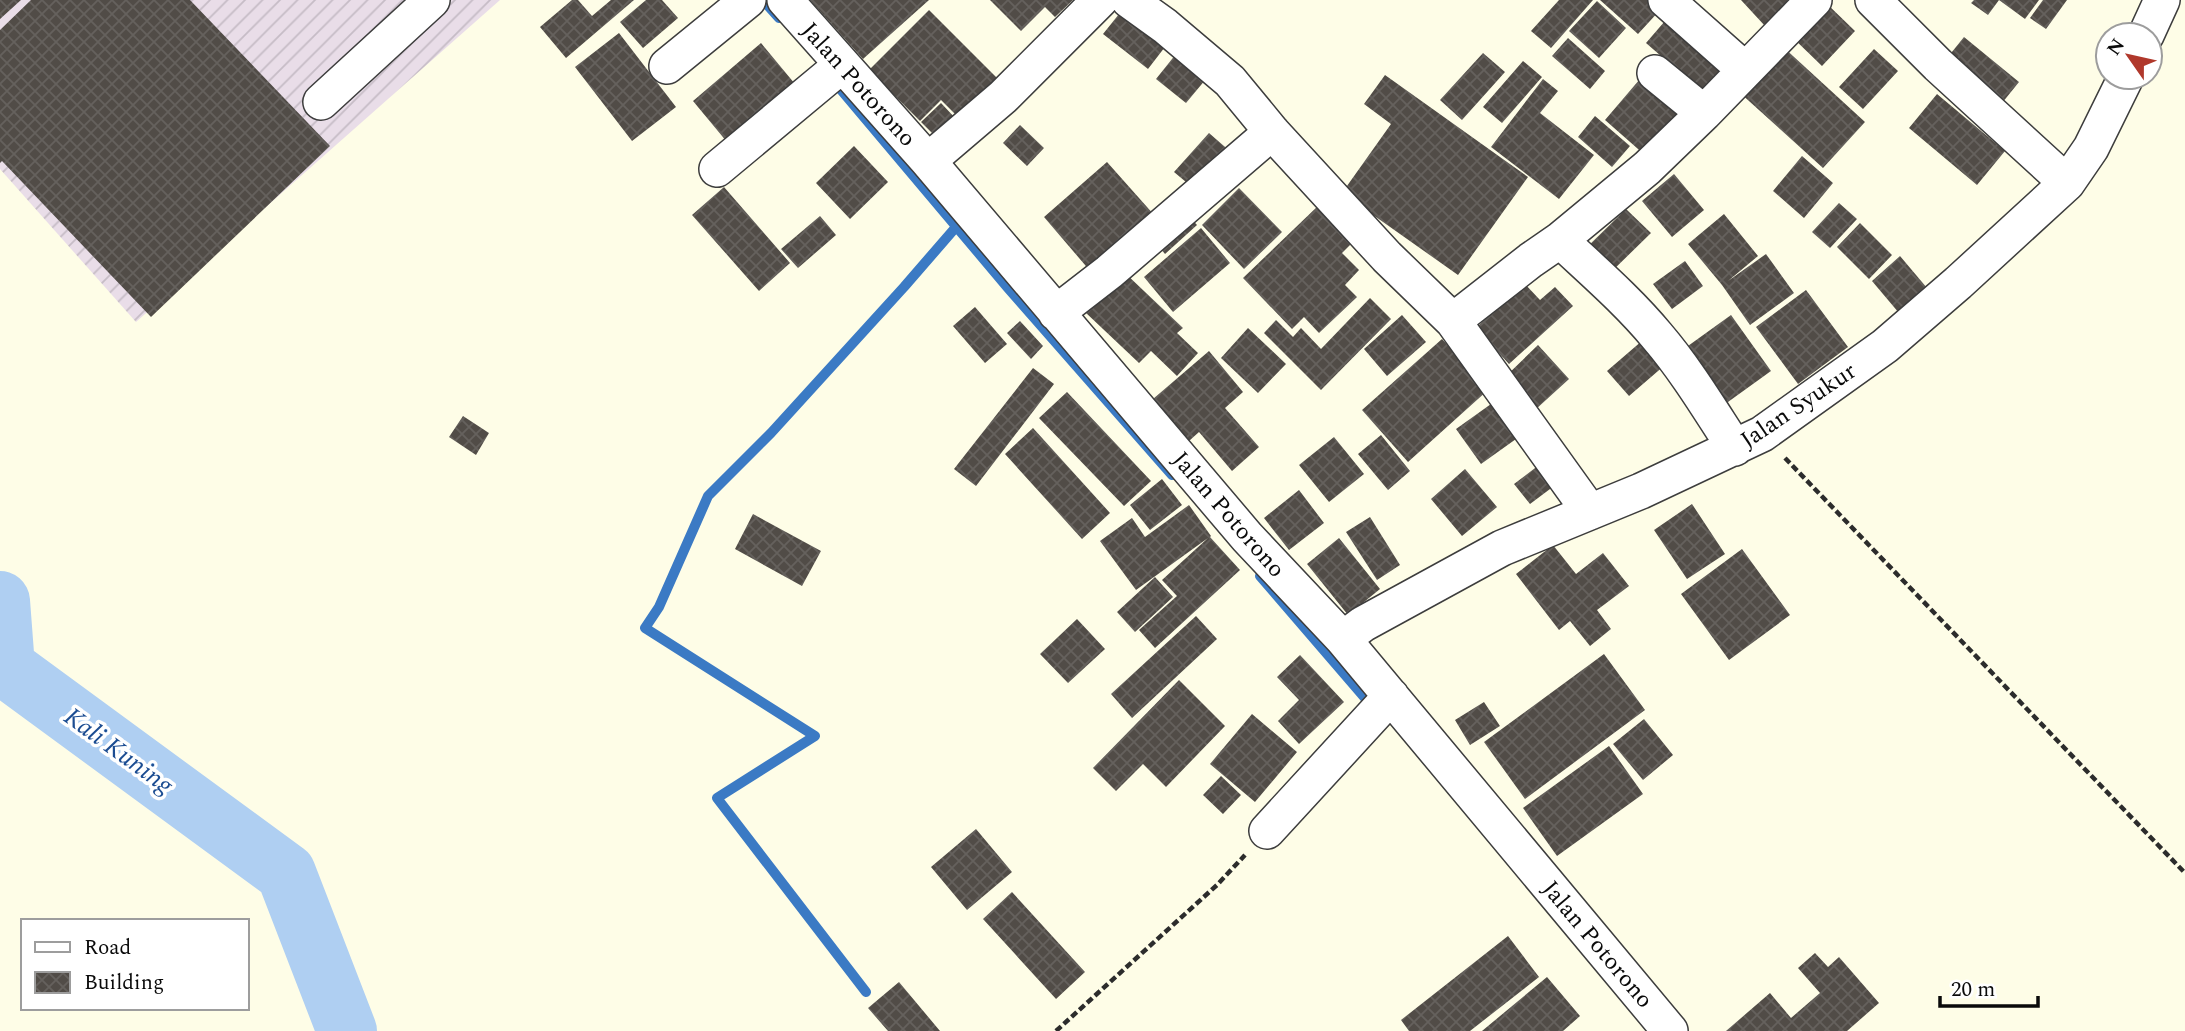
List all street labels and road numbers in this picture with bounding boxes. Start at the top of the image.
street label: Jalan Potorono [792,14,924,155]
street label: Jalan Syukur [1733,354,1864,458]
street label: Jalan Potorono [1163,443,1294,586]
street label: Jalan Potorono [1533,873,1662,1017]

